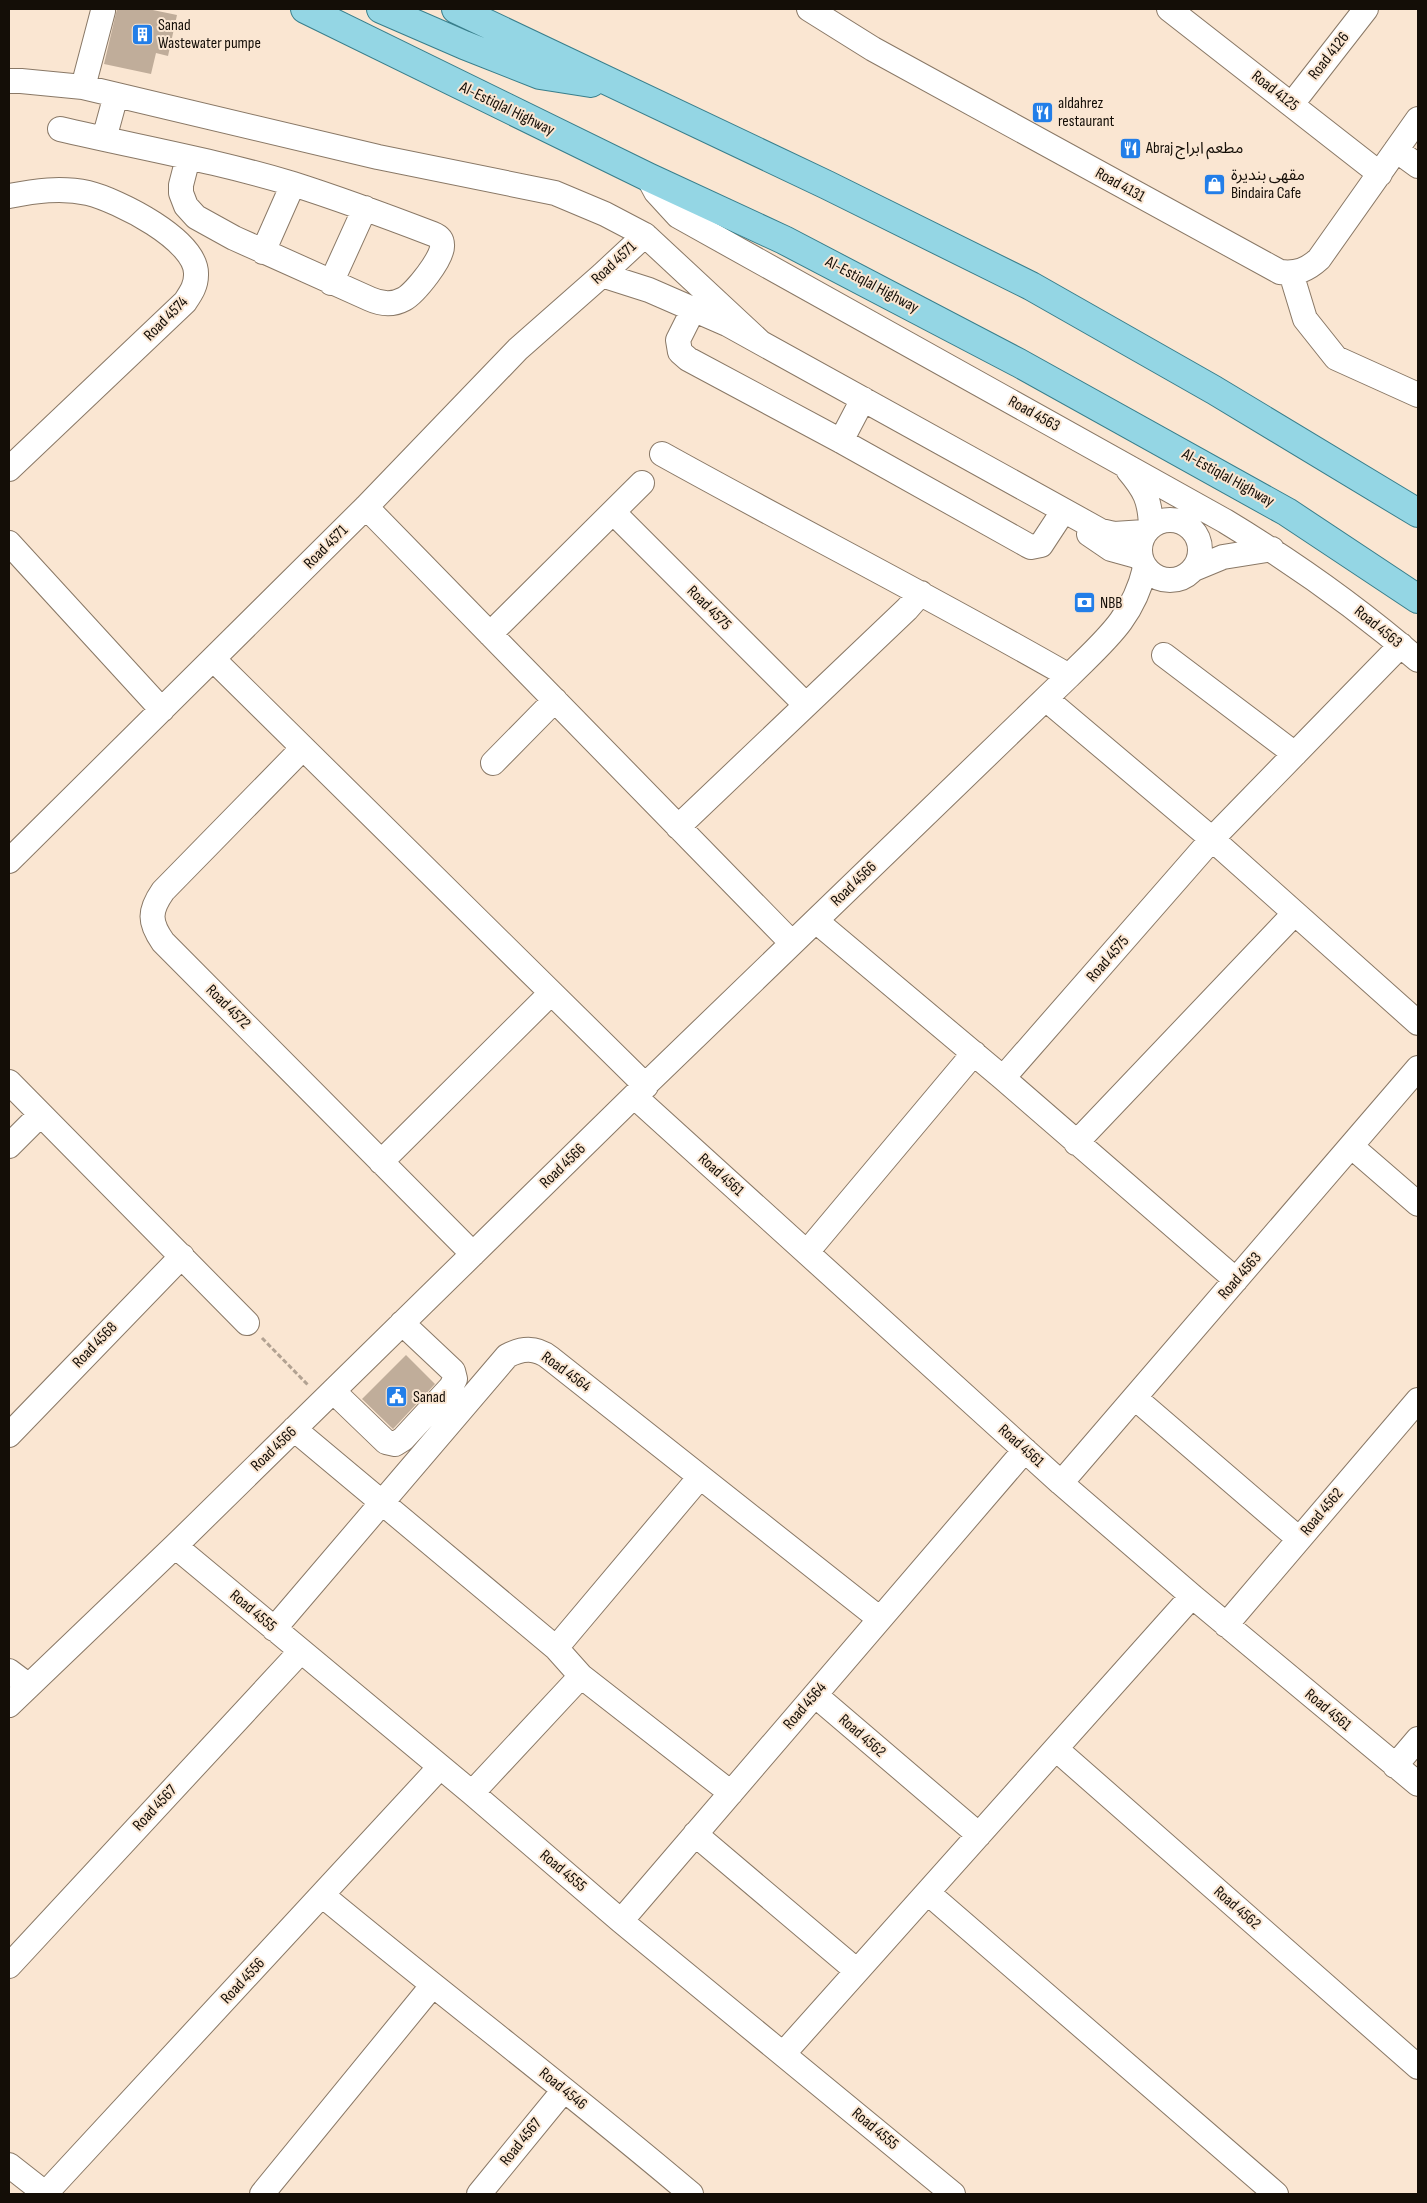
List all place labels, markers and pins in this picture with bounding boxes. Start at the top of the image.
place label: Sanad Wastewater pumpe [158,16,261,53]
building icon: Sanad Wastewater pumpe [130,22,154,46]
place label: aldahrez restaurant [1058,94,1115,131]
restaurant icon: aldahrez restaurant [1030,100,1054,124]
restaurant icon: Abraj مطعم ابراج [1118,136,1142,160]
place label: Abraj مطعم ابراج [1145,139,1243,160]
place label: مقهى بنديرة Bindaira Cafe [1231,166,1305,203]
shop icon: مقهى بنديرة Bindaira Cafe [1203,172,1227,196]
bank icon: NBB [1072,591,1096,615]
place label: NBB [1100,594,1122,613]
public building icon: Sanad [385,1385,409,1409]
place label: Sanad [413,1388,446,1407]

